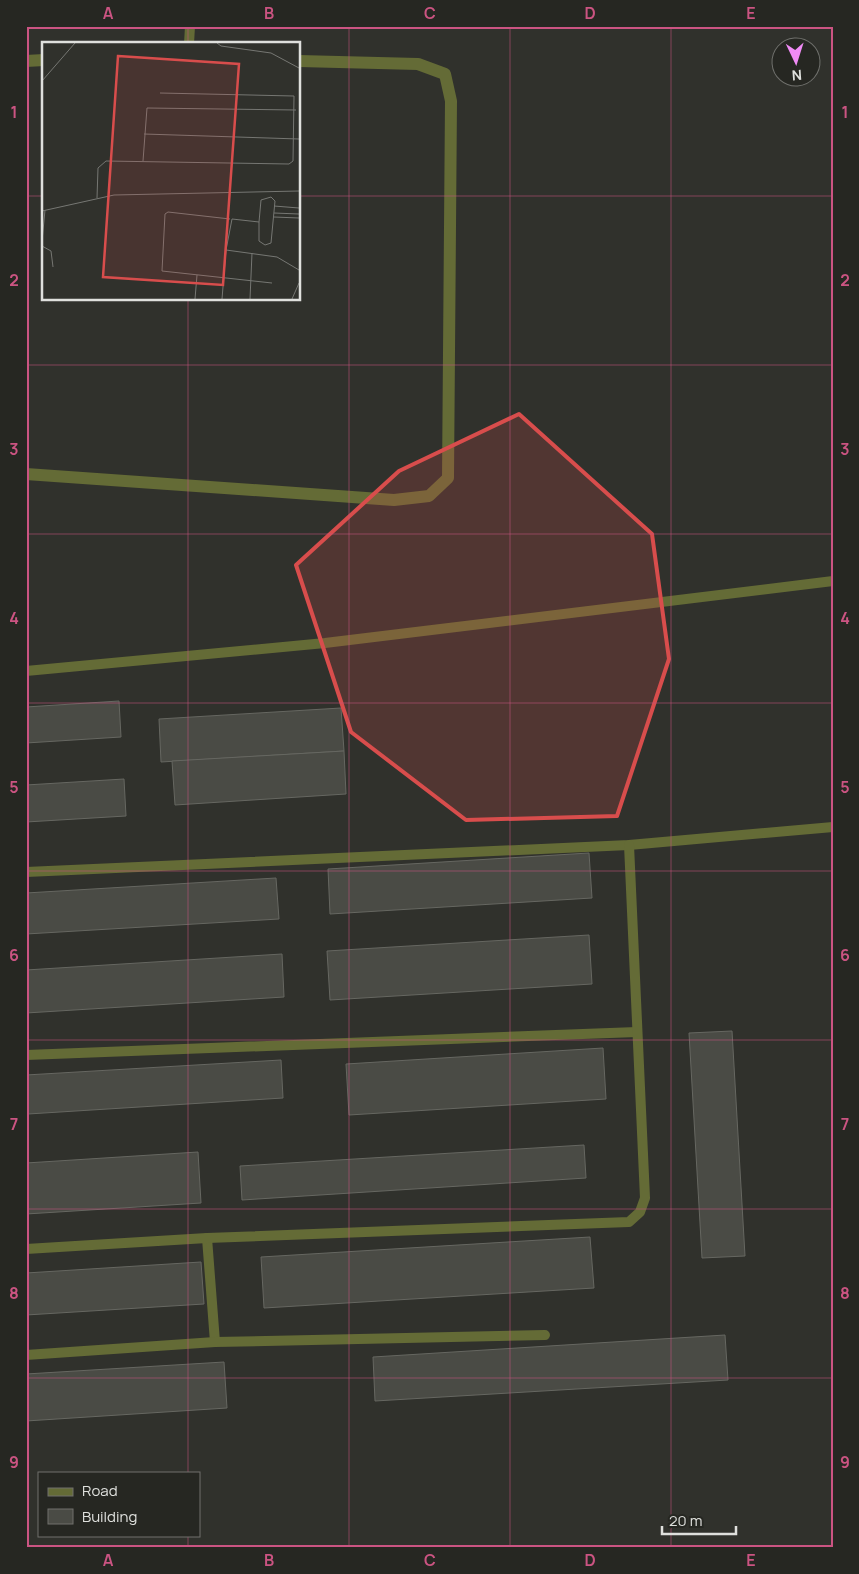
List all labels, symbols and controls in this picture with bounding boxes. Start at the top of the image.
text: A [103,2,114,24]
text: B [264,2,274,24]
text: C [424,2,436,24]
text: D [584,2,596,24]
text: E [746,2,756,24]
north arrow [772,38,822,88]
inset map [42,42,300,300]
text: N [791,66,803,85]
text: 1 [10,101,18,123]
text: 1 [841,101,849,123]
text: 2 [9,269,19,291]
text: 2 [840,269,850,291]
text: 3 [9,438,19,460]
text: 3 [840,438,850,460]
text: 4 [9,607,19,629]
text: 4 [840,607,850,629]
text: 5 [9,776,19,798]
text: 5 [840,776,850,798]
text: 6 [9,944,19,966]
text: 6 [840,944,850,966]
text: 7 [10,1113,18,1135]
text: 7 [841,1113,849,1135]
text: 8 [9,1282,19,1304]
text: 8 [840,1282,850,1304]
text: 9 [9,1451,19,1473]
text: 9 [840,1451,850,1473]
legend [38,1472,200,1536]
text: Road [82,1480,118,1501]
scale bar [662,1504,735,1536]
text: Building [82,1506,137,1527]
text: 20 m [669,1510,702,1531]
text: A [103,1549,114,1571]
text: B [264,1549,274,1571]
text: C [424,1549,436,1571]
text: D [584,1549,596,1571]
text: E [746,1549,756,1571]

